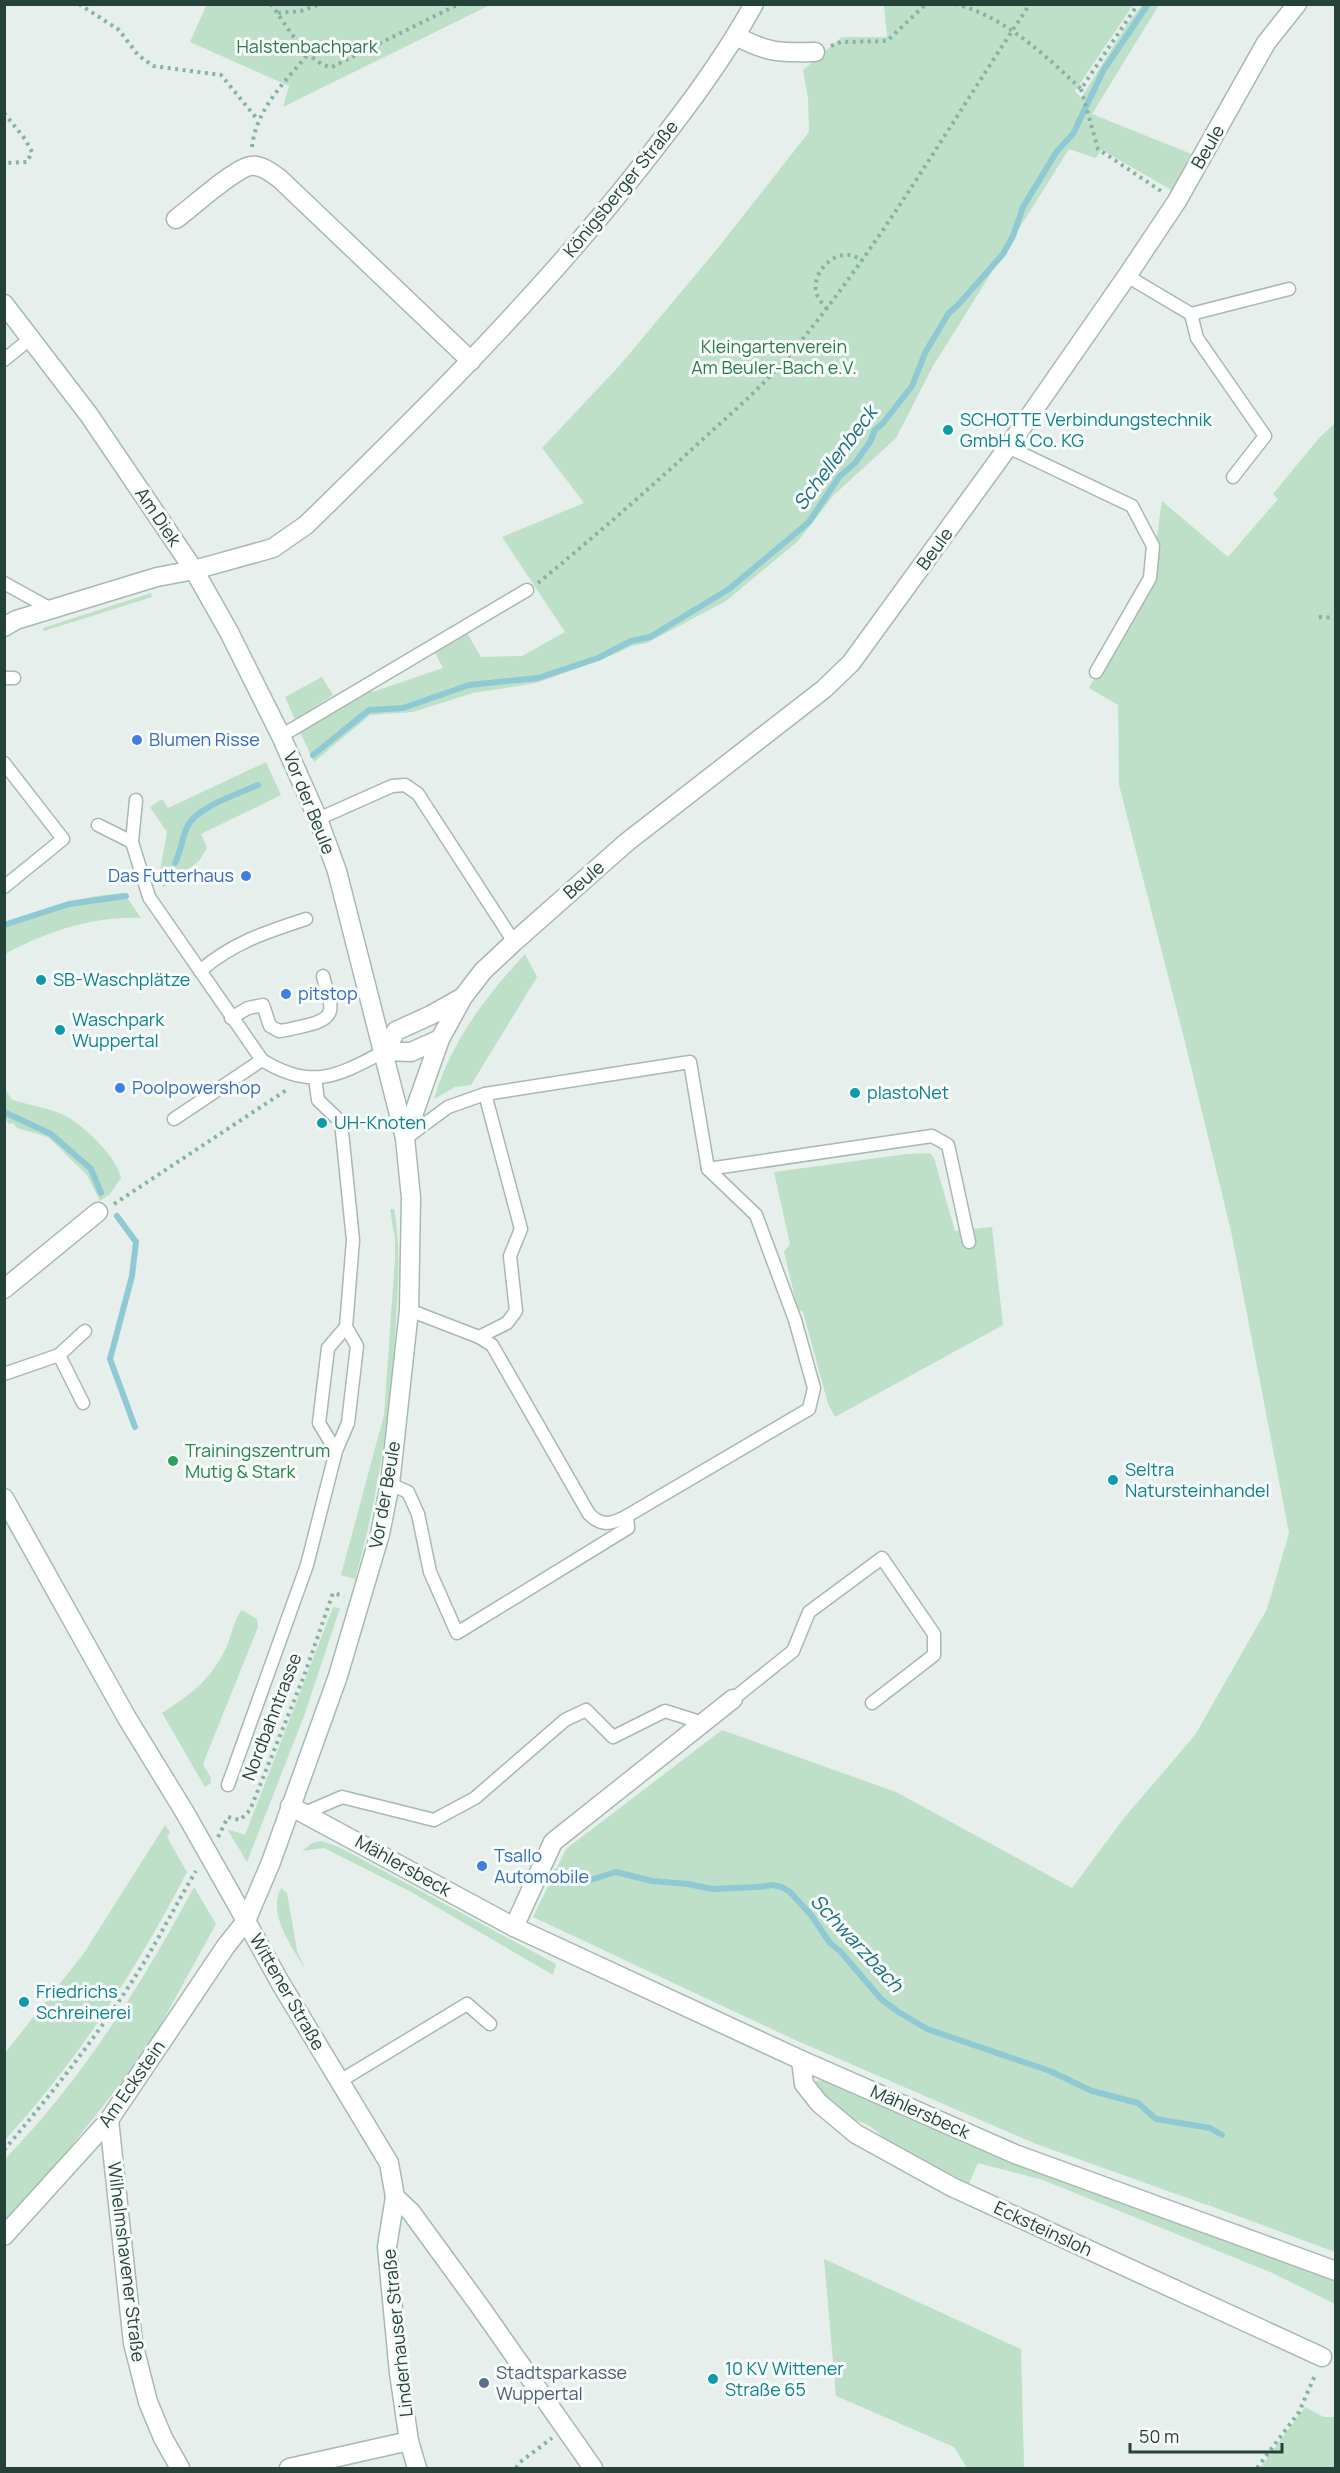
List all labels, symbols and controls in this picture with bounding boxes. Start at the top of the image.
park label: Halstenbachpark [236,34,379,58]
street label: Königsberger Straße [557,115,683,262]
street label: Beule [1185,120,1229,173]
park label: Kleingartenverein Am Beuler-Bach e.V. [691,334,857,379]
water label: Schellenbeck [786,398,885,515]
place label: SCHOTTE Verbindungstechnik GmbH & Co. KG [960,407,1213,452]
marker: SCHOTTE Verbindungstechnik GmbH & Co. KG [941,423,955,437]
street label: Am Diek [130,482,188,551]
street label: Beule [911,522,958,574]
place label: Blumen Risse [149,727,260,751]
marker: Blumen Risse [130,733,144,747]
street label: Vor der Beule [278,748,341,858]
street label: Beule [558,855,609,904]
place label: Das Futterhaus [108,863,234,887]
marker: Das Futterhaus [239,869,253,883]
place label: SB-Waschplätze [53,967,190,991]
marker: SB-Waschplätze [34,973,48,987]
place label: pitstop [298,981,358,1005]
marker: pitstop [279,987,293,1001]
place label: Waschpark Wuppertal [72,1007,165,1052]
marker: Waschpark Wuppertal [53,1023,67,1037]
place label: Poolpowershop [132,1075,261,1099]
place label: plastoNet [867,1080,949,1104]
marker: Poolpowershop [113,1081,127,1095]
marker: plastoNet [848,1086,862,1100]
place label: UH-Knoten [334,1110,426,1134]
marker: UH-Knoten [315,1116,329,1130]
place label: Trainingszentrum Mutig & Stark [185,1438,330,1483]
street label: Vor der Beule [363,1439,405,1550]
marker: Trainingszentrum Mutig & Stark [166,1454,180,1468]
place label: Seltra Natursteinhandel [1125,1457,1270,1502]
marker: Seltra Natursteinhandel [1106,1473,1120,1487]
street label: Nordbahntrasse [236,1649,306,1784]
street label: Mählersbeck [351,1829,457,1902]
place label: Tsallo Automobile [494,1843,589,1888]
marker: Tsallo Automobile [475,1859,489,1873]
water label: Schwarzbach [805,1888,911,1998]
street label: Wittener Straße [245,1929,331,2054]
place label: Friedrichs Schreinerei [36,1979,131,2024]
marker: Friedrichs Schreinerei [17,1995,31,2009]
street label: Am Eckstein [92,2035,170,2132]
street label: Mählersbeck [867,2079,975,2144]
street label: Wilhelmshavener Straße [103,2160,151,2363]
street label: Ecksteinsloh [990,2195,1096,2261]
street label: Linderhauser Straße [376,2248,418,2418]
place label: 10 KV Wittener Straße 65 [725,2356,844,2401]
place label: Stadtsparkasse Wuppertal [496,2360,627,2405]
marker: 10 KV Wittener Straße 65 [706,2372,720,2386]
marker: Stadtsparkasse Wuppertal [477,2376,491,2390]
scale bar [1130,2416,1282,2454]
text: 50 m [1139,2424,1179,2448]

